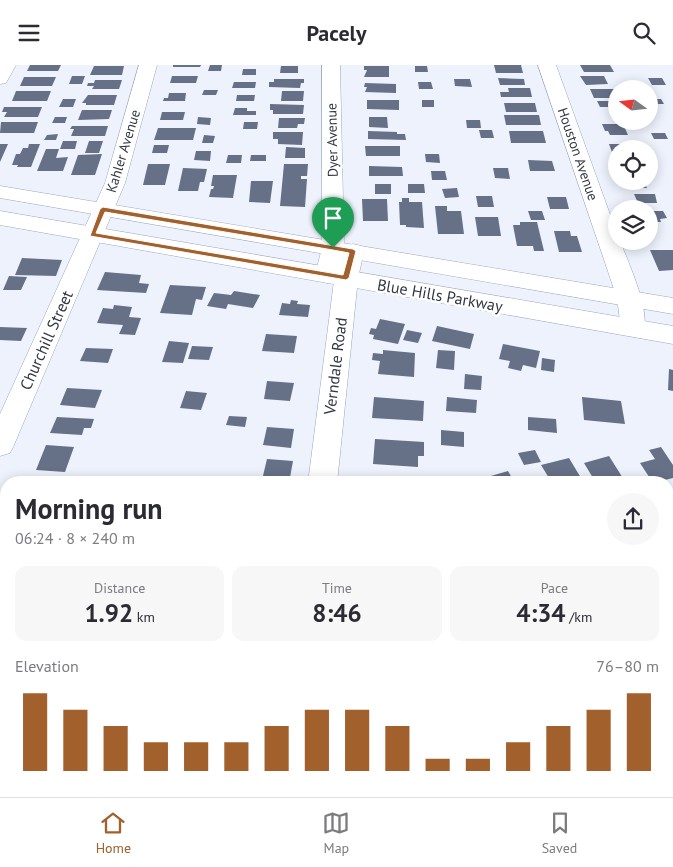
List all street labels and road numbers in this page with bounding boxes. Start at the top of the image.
street label: Dyer Avenue [322,103,342,177]
street label: Houston Avenue [554,105,602,203]
street label: Kahler Avenue [102,107,144,195]
street label: Blue Hills Parkway [376,274,505,316]
street label: Churchill Street [15,287,77,393]
street label: Verndale Road [319,316,351,417]

